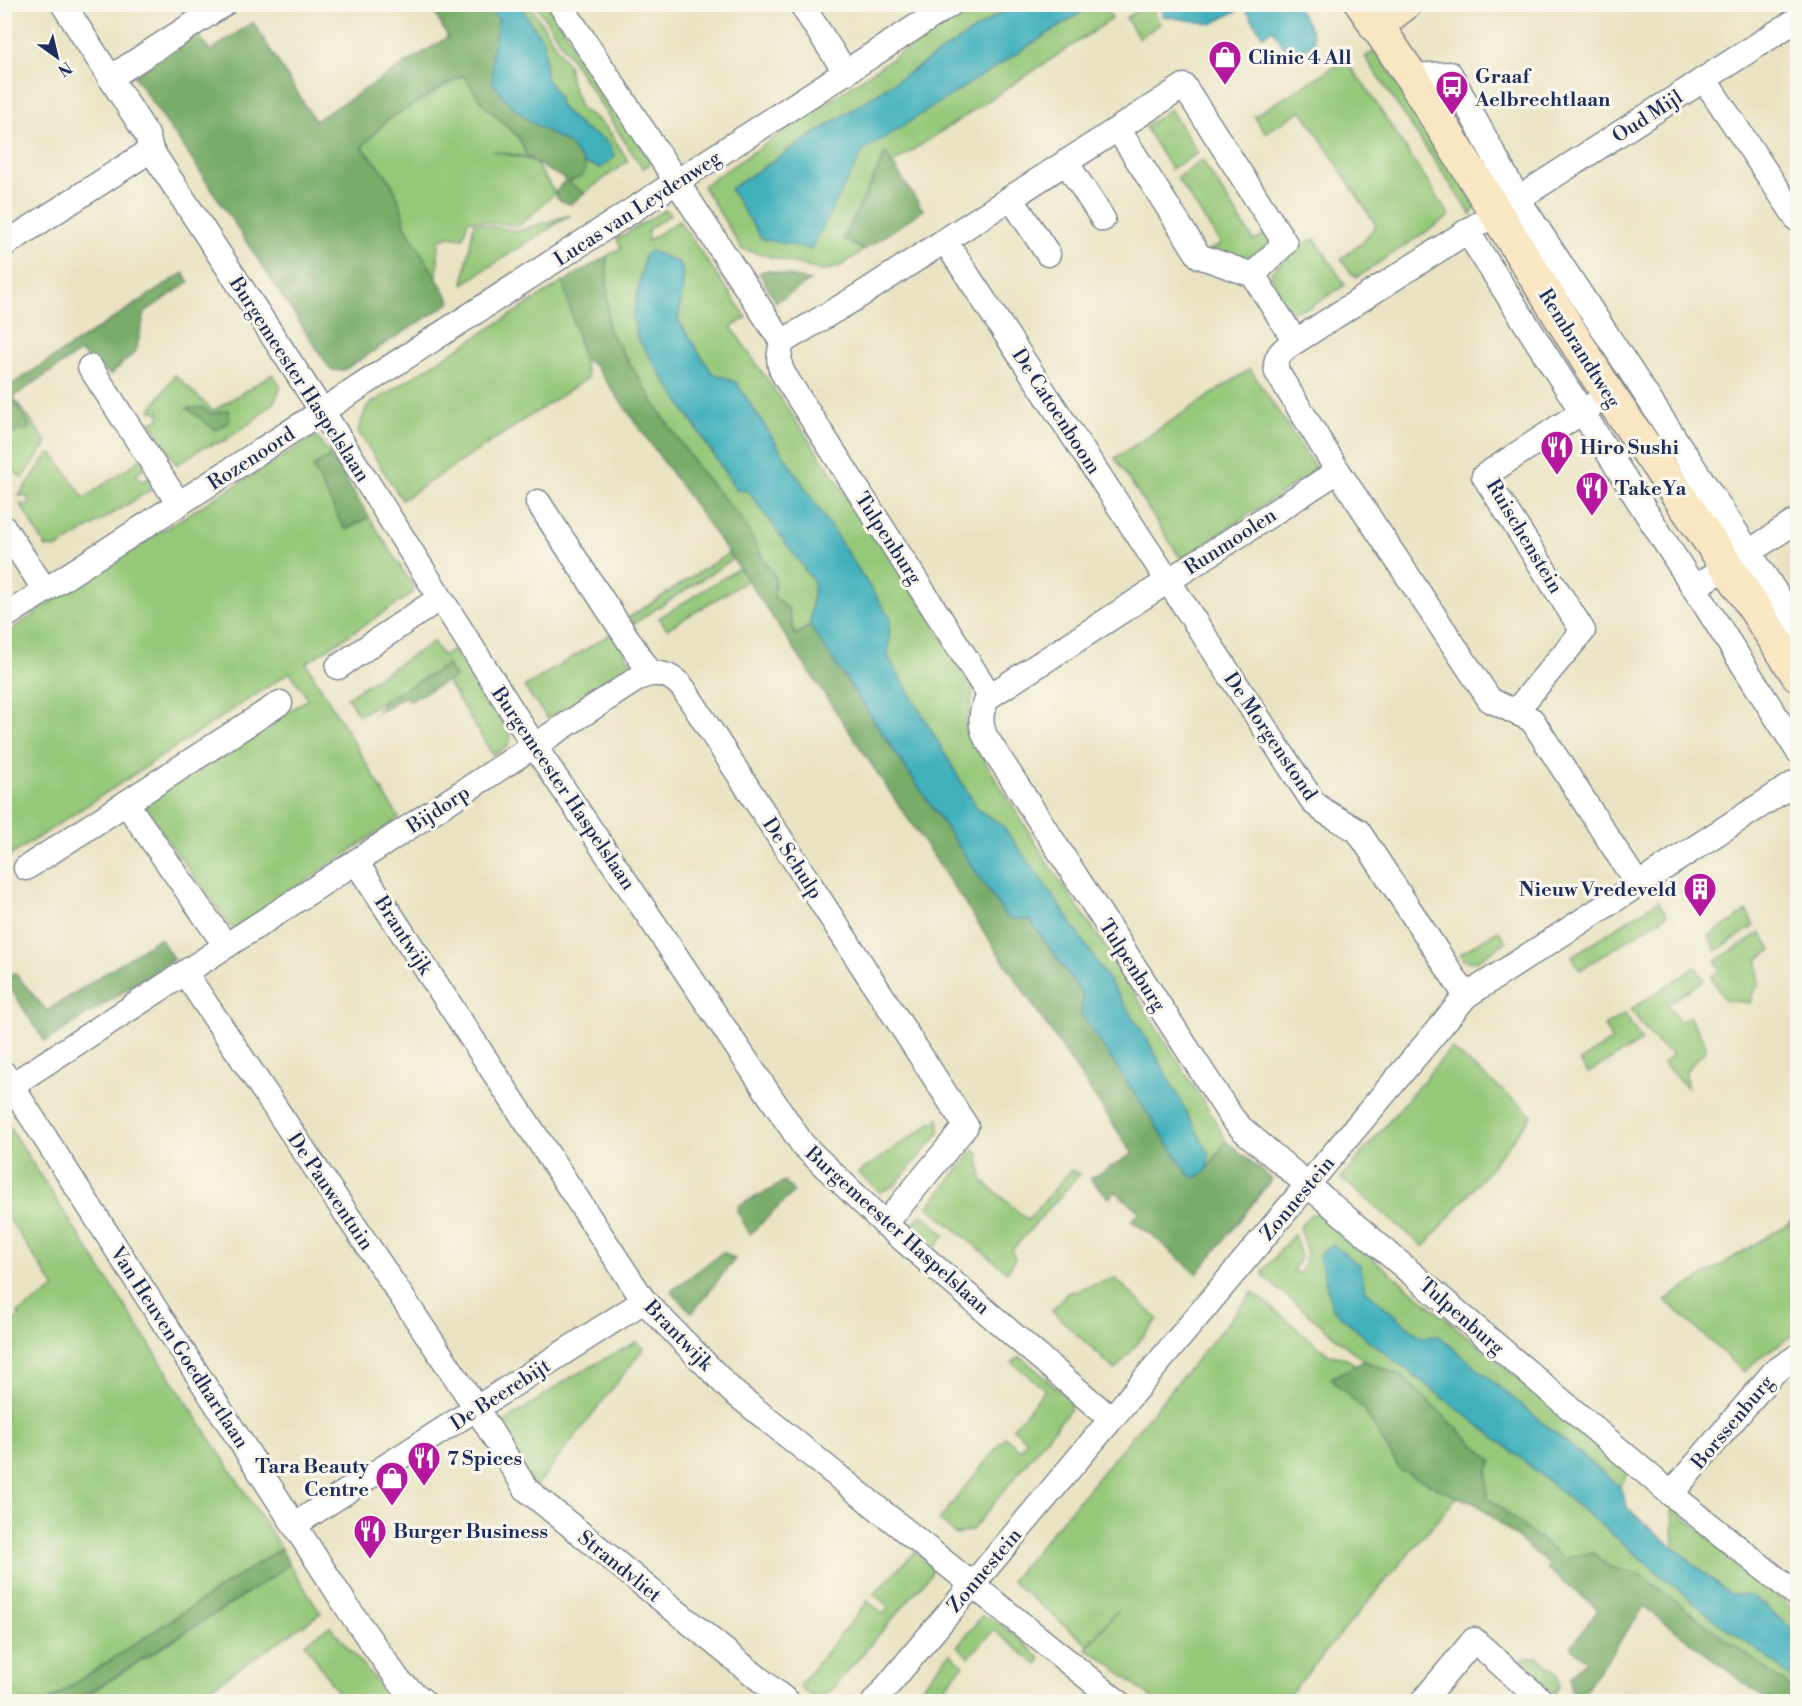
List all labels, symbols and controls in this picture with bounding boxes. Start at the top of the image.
north arrow [27,27,87,87]
shop icon: Clinic 4 All [1207,39,1243,86]
place label: Clinic 4 All [1248,46,1352,71]
text: N [54,57,76,81]
place label: Graaf Aelbrechtlaan [1474,65,1611,113]
bus stop icon: Graaf Aelbrechtlaan [1434,69,1470,116]
street label: Oud Mijl [1608,85,1688,149]
street label: Lucas van Leydenweg [550,146,726,273]
street label: Burgemeester Haspelslaan [222,272,375,487]
street label: Rembrandtweg [1532,285,1626,414]
street label: De Catoenboom [1006,344,1106,480]
street label: Rozenoord [204,422,301,497]
restaurant icon: Hiro Sushi [1539,429,1575,476]
place label: Hiro Sushi [1580,436,1679,461]
restaurant icon: TakeYa [1574,470,1610,517]
street label: Ruischenstein [1480,475,1568,599]
place label: TakeYa [1615,477,1686,502]
street label: Tulpenburg [849,488,927,590]
street label: Runmoolen [1180,503,1282,581]
street label: De Morgenstond [1218,668,1322,806]
street label: Burgemeester Haspelslaan [485,682,640,895]
street label: Bijdorp [402,781,475,840]
street label: De Schulp [756,813,827,904]
building icon: Nieuw Vredeveld [1682,871,1718,918]
place label: Nieuw Vredeveld [1519,878,1677,903]
street label: Brantwijk [368,891,438,981]
street label: Tulpenburg [1093,915,1171,1017]
street label: De Pauwentuin [281,1128,378,1256]
street label: Burgemeester Haspelslaan [799,1141,995,1321]
street label: Zonnestein [1256,1152,1341,1246]
street label: Van Heuven Goedhartlaan [103,1241,254,1454]
street label: Tulpenburg [1413,1273,1509,1361]
street label: Brantwijk [637,1295,719,1378]
street label: De Beerebijt [446,1354,555,1437]
street label: Borssenburg [1686,1370,1780,1476]
restaurant icon: 7 Spices [406,1440,442,1487]
place label: 7 Spices [447,1447,522,1472]
place label: Tara Beauty Centre [255,1455,370,1503]
shop icon: Tara Beauty Centre [374,1460,410,1507]
restaurant icon: Burger Business [352,1513,388,1560]
place label: Burger Business [393,1520,548,1545]
street label: Zonnestein [943,1524,1028,1618]
street label: Strandvliet [572,1526,666,1608]

